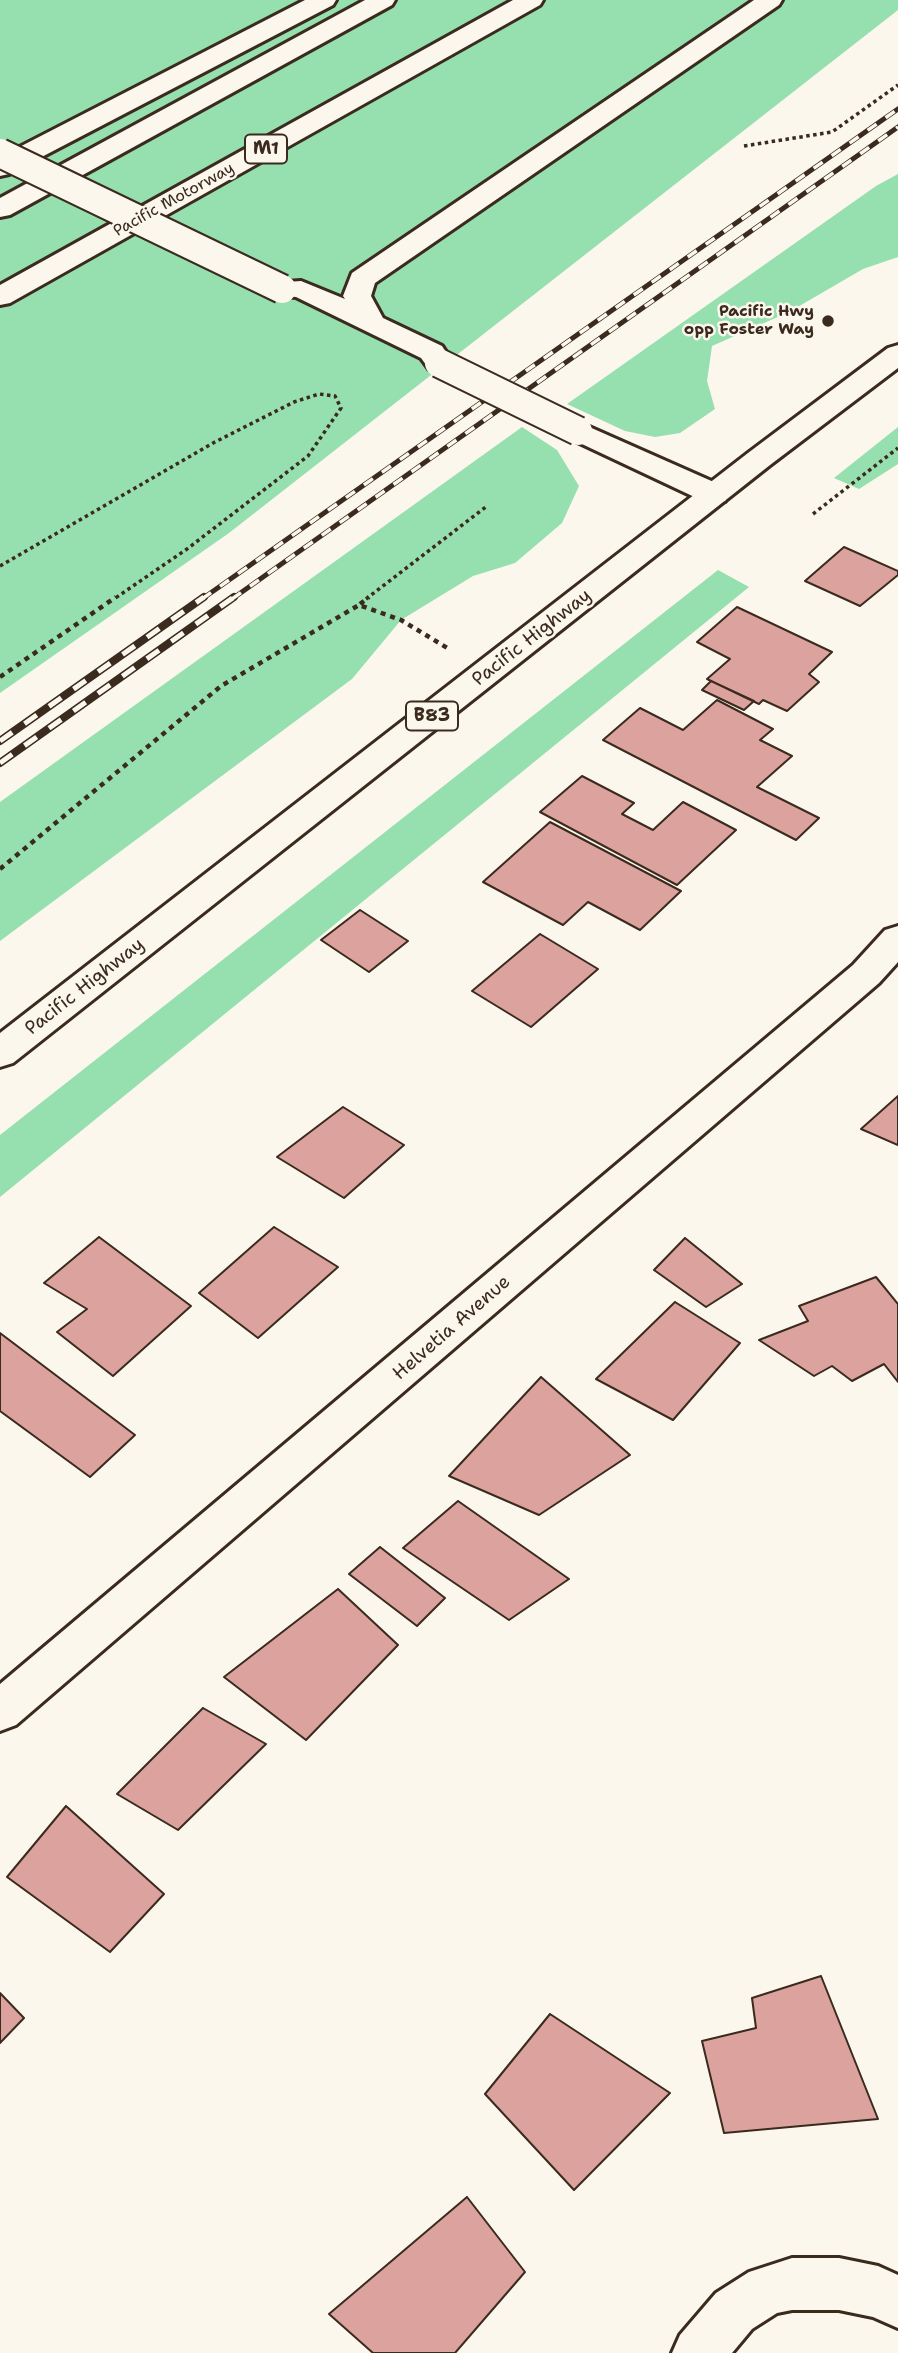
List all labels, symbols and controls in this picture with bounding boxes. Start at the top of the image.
road number: M1 [245,134,287,164]
street label: Pacific Motorway [110,159,238,241]
place label: Pacific Hwy opp Foster Way [684,302,814,340]
marker: Pacific Hwy opp Foster Way [820,313,836,329]
street label: Pacific Highway [468,584,596,692]
road number: B83 [406,702,458,730]
street label: Pacific Highway [21,933,149,1041]
street label: Helvetia Avenue [389,1271,515,1385]

